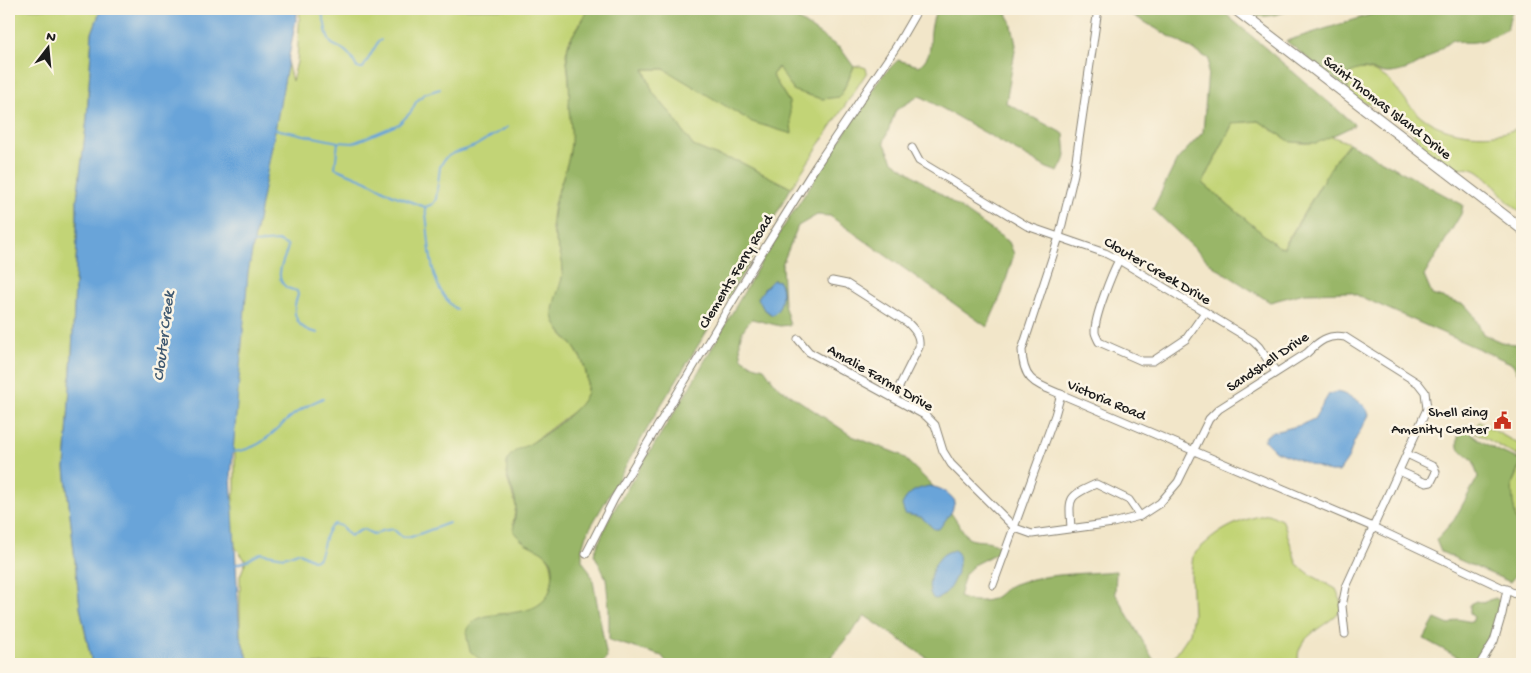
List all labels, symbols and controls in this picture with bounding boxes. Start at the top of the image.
north arrow [22,22,72,72]
text: N [44,28,58,47]
street label: Saint Thomas Island Drive [1319,53,1455,164]
street label: Clements Ferry Road [696,211,778,332]
street label: Clouter Creek Drive [1100,234,1214,310]
water label: Clouter Creek [151,289,181,382]
street label: Sandshell Drive [1224,328,1313,397]
street label: Amalie Farms Drive [824,341,936,417]
street label: Victoria Road [1063,376,1149,426]
place label: Shell Ring Amenity Center [1391,404,1490,439]
public building icon: Shell Ring Amenity Center [1492,410,1512,430]

